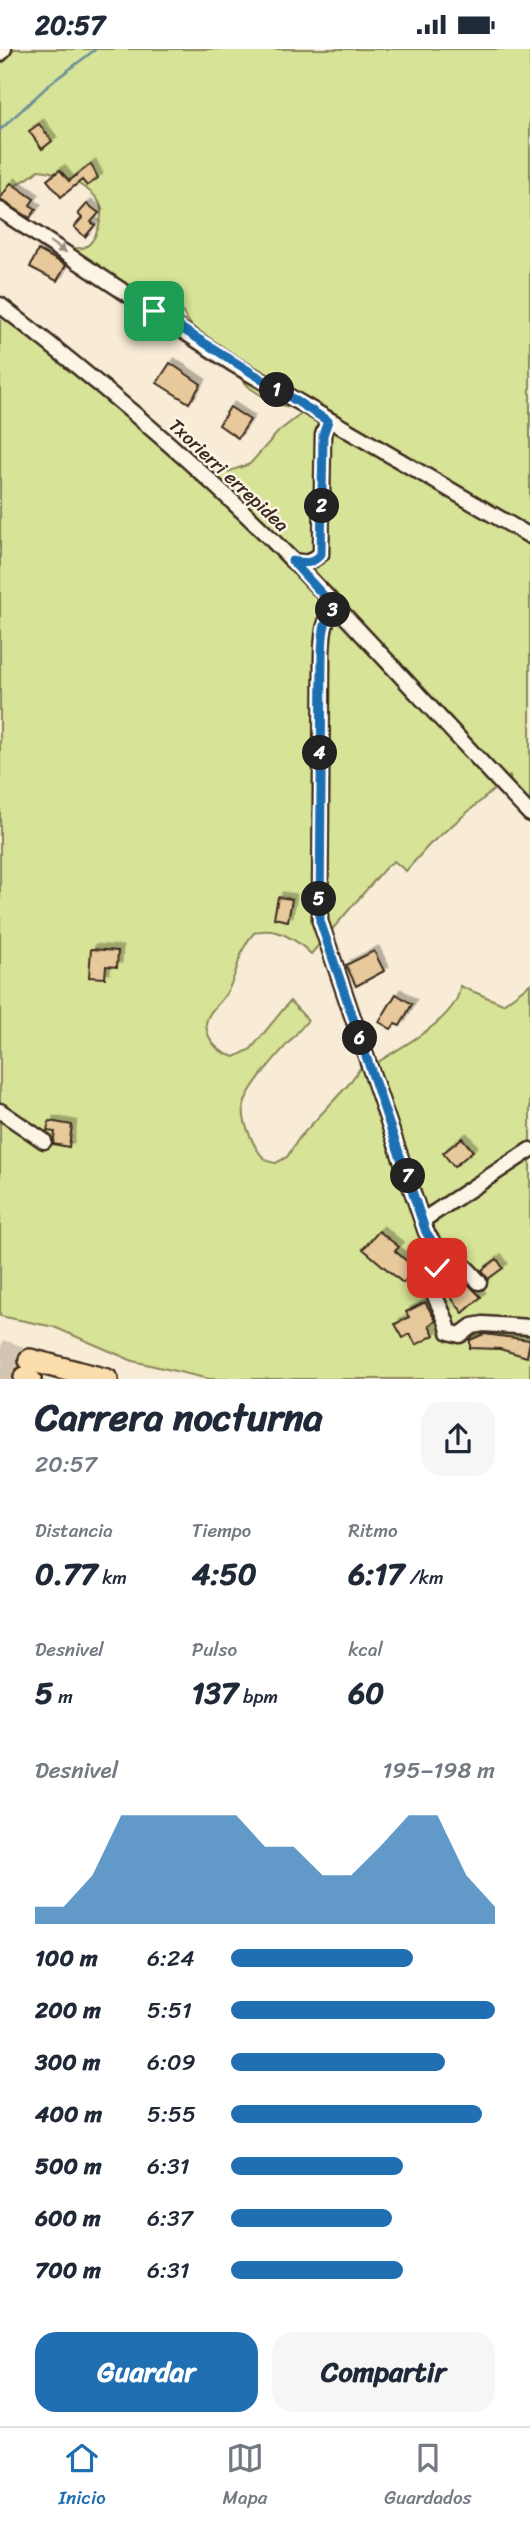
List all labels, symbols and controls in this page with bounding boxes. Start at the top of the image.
text: 20:57 [35,2,105,48]
one-way arrow [48,240,68,253]
pin [124,281,184,341]
icon: arrive [135,292,173,330]
pin: 1 [260,373,294,407]
text: 1 [272,373,281,406]
street label: Txorierri errepidea [161,410,297,540]
pin: 2 [304,489,340,524]
text: 2 [316,489,327,522]
pin: 3 [316,593,350,627]
text: 3 [327,593,338,626]
pin: 4 [302,735,338,771]
text: 4 [314,736,325,769]
pin: 5 [302,881,336,917]
text: 5 [313,882,324,915]
pin: 6 [342,1021,378,1055]
text: 6 [354,1021,365,1054]
pin: 7 [390,1159,426,1193]
text: 7 [402,1159,413,1192]
pin [407,1238,467,1298]
icon: check [418,1249,456,1287]
text: Carrera nocturna [35,1384,323,1451]
button: share [421,1402,495,1476]
text: 20:57 [35,1444,97,1485]
text: Distancia [35,1514,113,1547]
text: Tiempo [192,1514,251,1547]
text: Ritmo [348,1514,398,1547]
text: 0.77 [35,1547,97,1601]
text: 4:50 [192,1547,257,1601]
text: 6:17 [348,1547,404,1601]
text: km [97,1561,127,1594]
text: /km [404,1561,443,1594]
text: Desnivel [35,1633,104,1666]
text: Pulso [192,1633,237,1666]
text: kcal [348,1633,383,1666]
text: 5 [35,1666,53,1720]
text: 137 [192,1666,238,1720]
text: 60 [348,1666,384,1720]
text: m [53,1680,73,1713]
text: bpm [238,1680,278,1713]
text: Desnivel [35,1750,118,1791]
text: 195–198 m [382,1750,495,1791]
text: 100 m [35,1938,98,1979]
text: 6:24 [147,1938,195,1979]
text: 200 m [35,1990,101,2031]
text: 5:51 [147,1990,192,2031]
text: 300 m [35,2042,100,2083]
text: 6:09 [147,2042,196,2083]
text: 400 m [35,2094,102,2135]
text: 5:55 [147,2094,196,2135]
text: 500 m [35,2146,102,2187]
text: 6:31 [147,2146,190,2187]
text: 600 m [35,2198,101,2239]
text: 6:37 [147,2198,193,2239]
text: 700 m [35,2250,101,2291]
text: 6:31 [147,2250,190,2291]
button: Guardar [35,2332,258,2412]
button: Compartir [272,2332,495,2412]
tab: Inicio [58,2439,106,2514]
tab: Mapa [223,2439,267,2514]
tab: Guardados [384,2439,472,2514]

